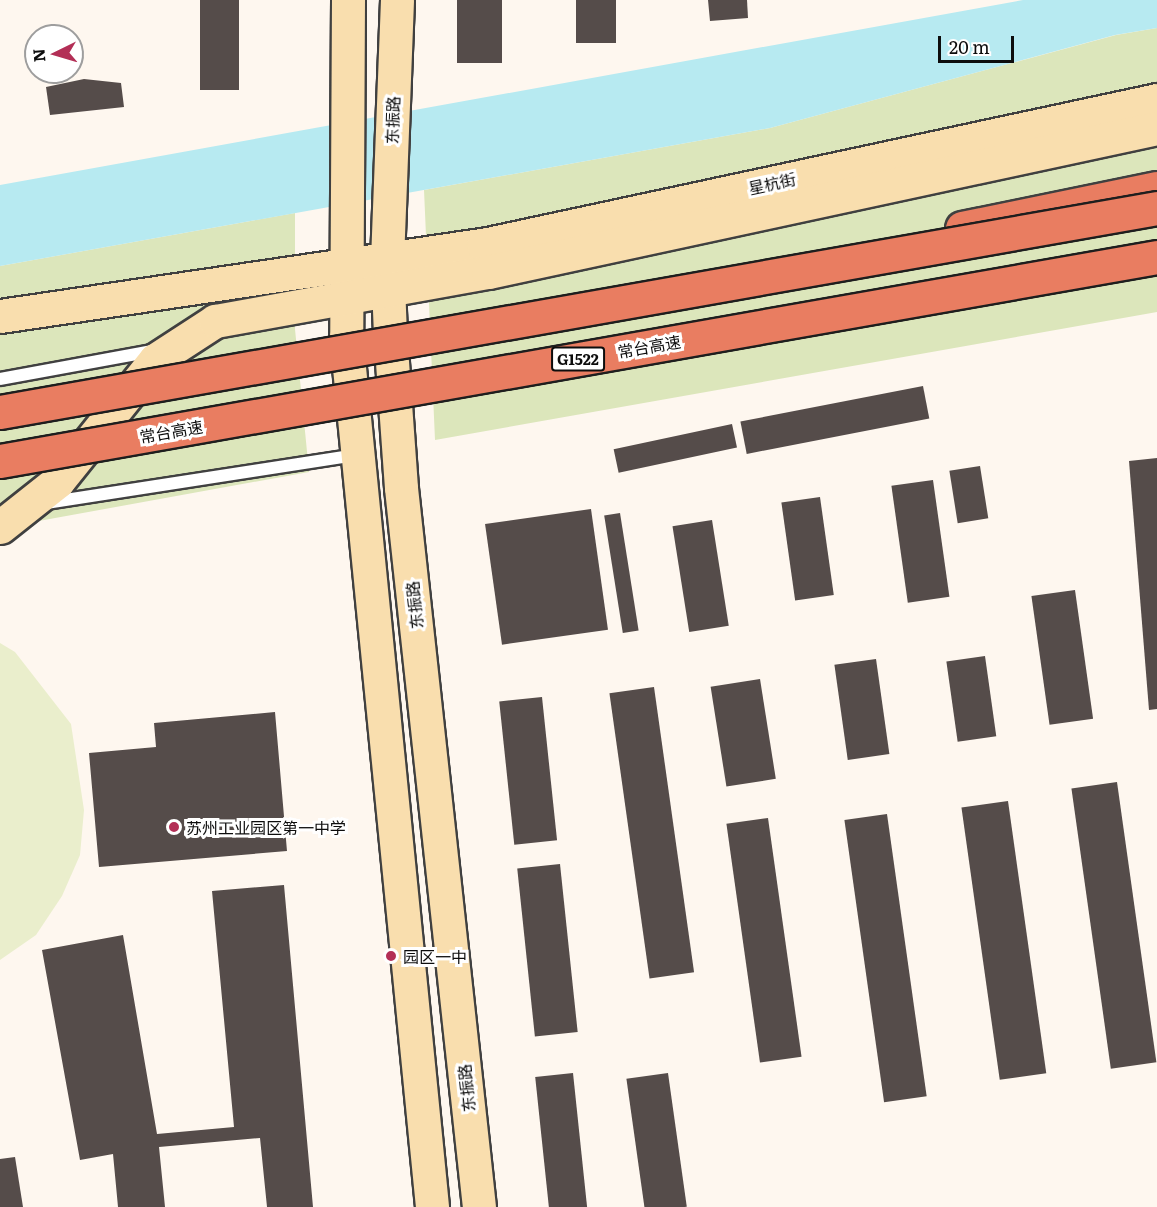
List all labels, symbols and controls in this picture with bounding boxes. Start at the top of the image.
north arrow [24,24,84,84]
scale bar [941,24,1018,62]
text: 20 m [949,33,990,60]
text: N [26,48,51,63]
street label: 东振路 [382,96,402,144]
street label: 星杭街 [747,169,797,197]
street label: 常台高速 [616,331,682,361]
road number: G1522 [551,347,605,371]
street label: 常台高速 [138,416,204,446]
street label: 东振路 [402,580,426,630]
place label: 苏州工业园区第一中学 [186,817,346,837]
marker: 苏州工业园区第一中学 [167,820,181,834]
place label: 园区一中 [403,946,467,966]
marker: 园区一中 [384,949,398,963]
street label: 东振路 [454,1063,478,1113]

